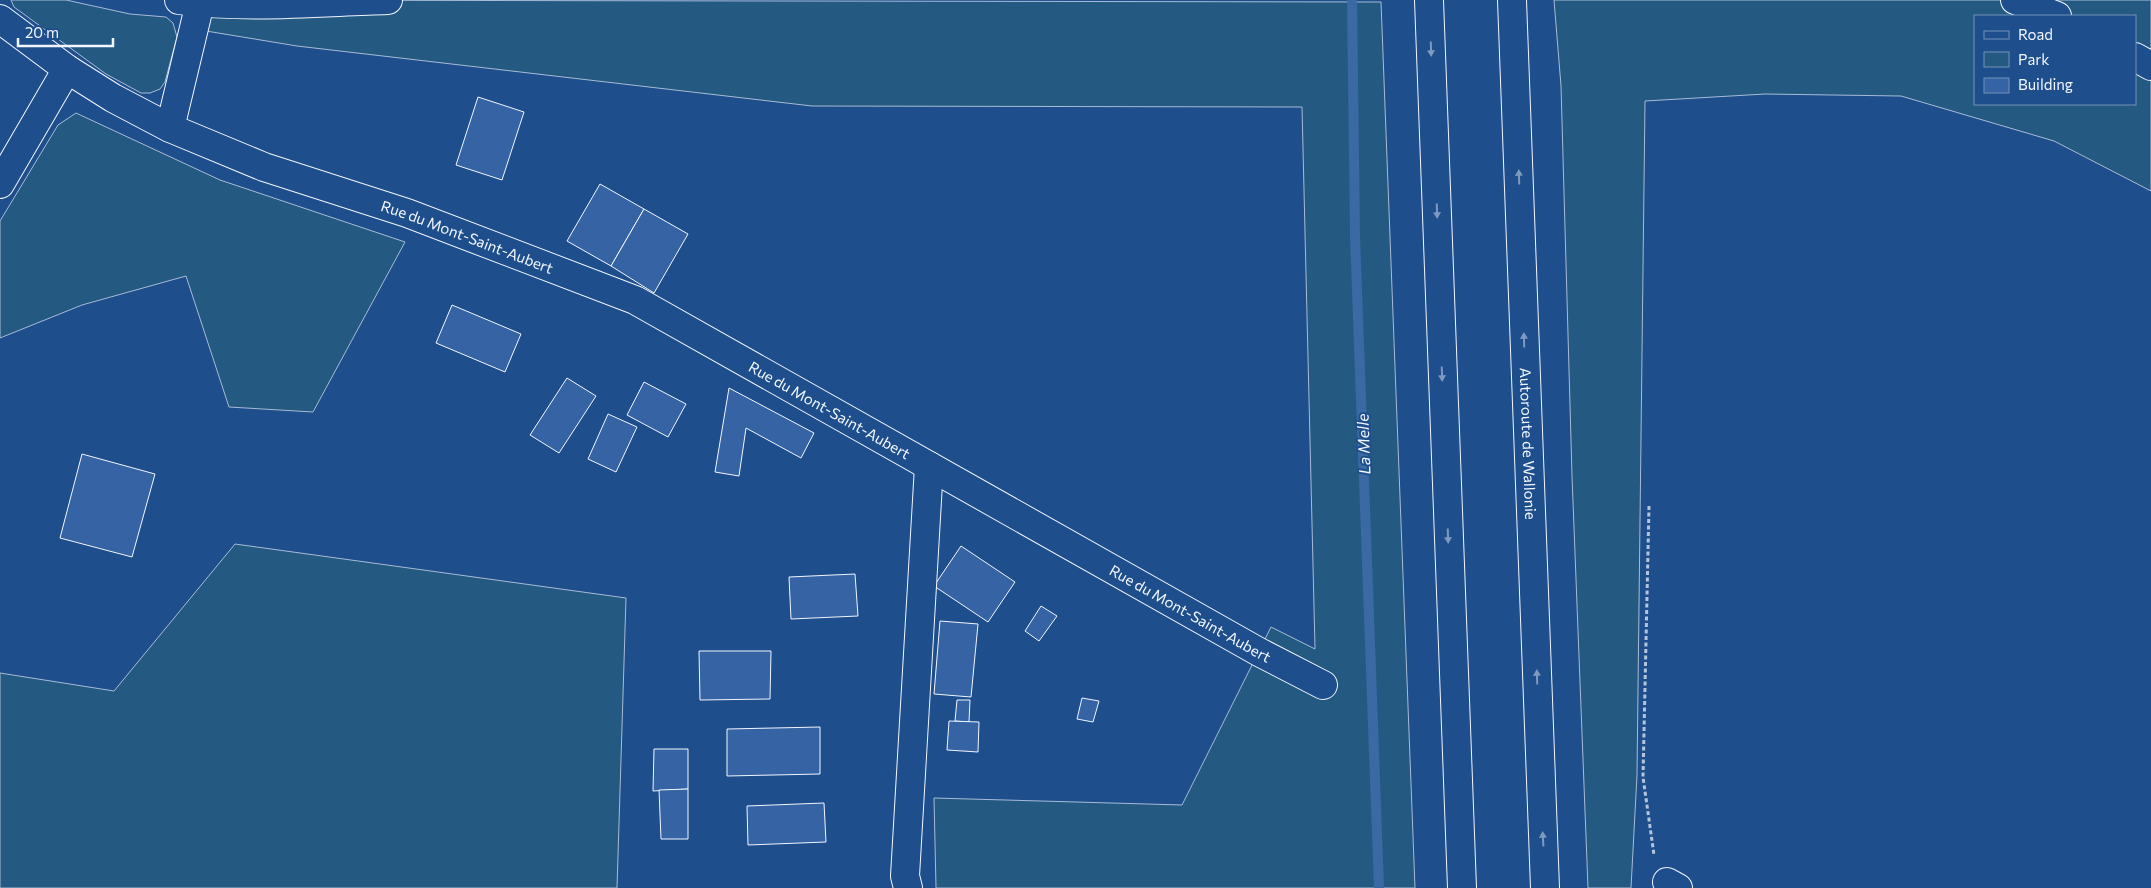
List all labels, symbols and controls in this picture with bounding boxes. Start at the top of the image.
scale bar [18,15,112,47]
legend [1974,15,2136,105]
text: 20 m [25,23,59,41]
text: Road [2018,25,2053,43]
one-way arrow [1427,41,1435,57]
text: Park [2018,50,2049,68]
text: Building [2018,75,2073,93]
one-way arrow [1514,169,1522,185]
street label: Rue du Mont-Saint-Aubert [379,196,556,277]
one-way arrow [1433,203,1441,219]
one-way arrow [1520,331,1528,347]
street label: Rue du Mont-Saint-Aubert [746,357,914,462]
one-way arrow [1439,366,1447,382]
street label: Autoroute de Wallonie [1517,367,1540,520]
water label: La Melle [1352,413,1374,475]
one-way arrow [1444,528,1452,544]
street label: Rue du Mont-Saint-Aubert [1106,561,1274,666]
one-way arrow [1532,669,1540,685]
one-way arrow [1539,831,1547,847]

